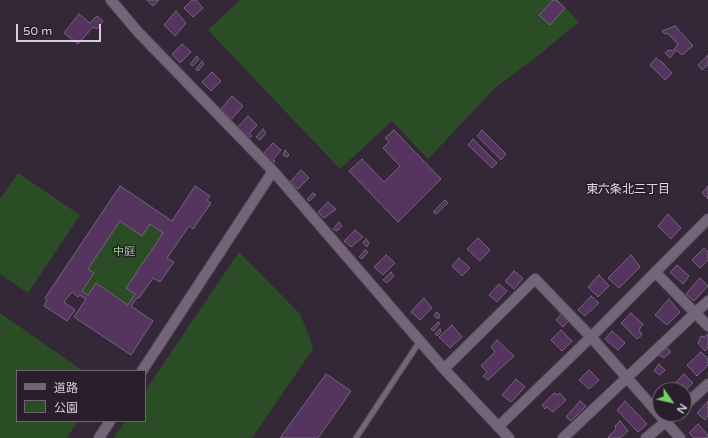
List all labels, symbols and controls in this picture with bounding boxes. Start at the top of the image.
scale bar [18,16,103,42]
text: 50 m [23,24,52,38]
district label: 東六条北三丁目 [586,183,670,197]
park label: 中庭 [113,245,135,259]
legend [16,370,146,422]
text: 道路 [54,381,78,395]
north arrow [652,382,692,422]
text: 公園 [54,401,78,415]
text: N [674,401,689,416]

